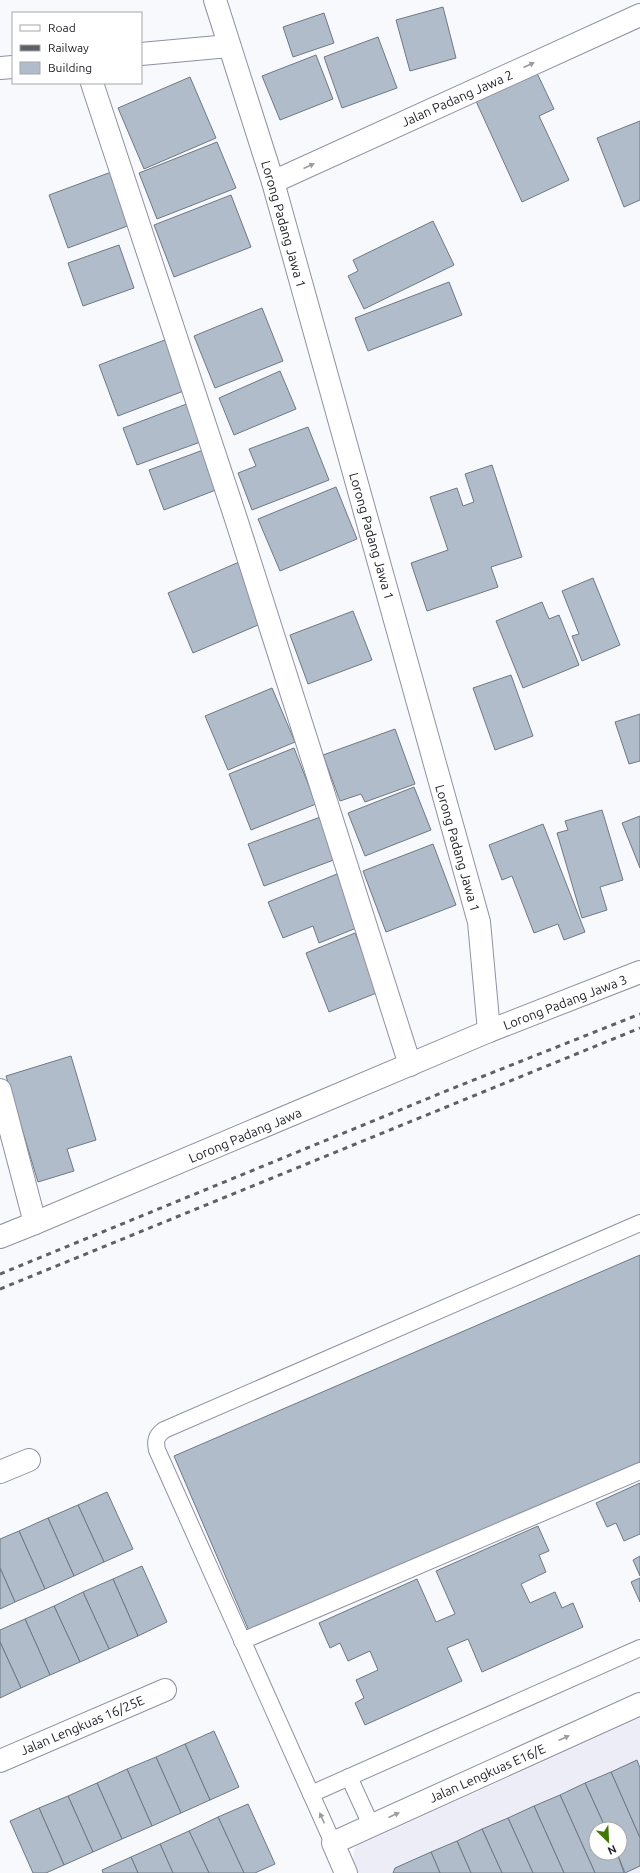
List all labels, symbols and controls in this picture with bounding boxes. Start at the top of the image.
legend [12,12,142,84]
text: Road [48,21,76,34]
text: Railway [48,41,89,54]
text: Building [48,61,92,74]
one-way arrow [523,62,534,68]
street label: Jalan Padang Jawa 2 [399,67,515,129]
street label: Lorong Padang Jawa 1 [259,159,309,289]
one-way arrow [303,162,315,168]
street label: Lorong Padang Jawa 1 [347,471,397,601]
street label: Lorong Padang Jawa 1 [433,783,483,913]
street label: Lorong Padang Jawa 3 [501,972,629,1032]
street label: Lorong Padang Jawa [187,1105,303,1165]
street label: Jalan Lengkuas 16/25E [18,1693,146,1757]
one-way arrow [558,1735,569,1741]
street label: Jalan Lengkuas E16/E [427,1741,547,1805]
one-way arrow [389,1812,400,1818]
one-way arrow [319,1813,325,1824]
north arrow [588,1821,628,1861]
text: N [606,1843,618,1857]

